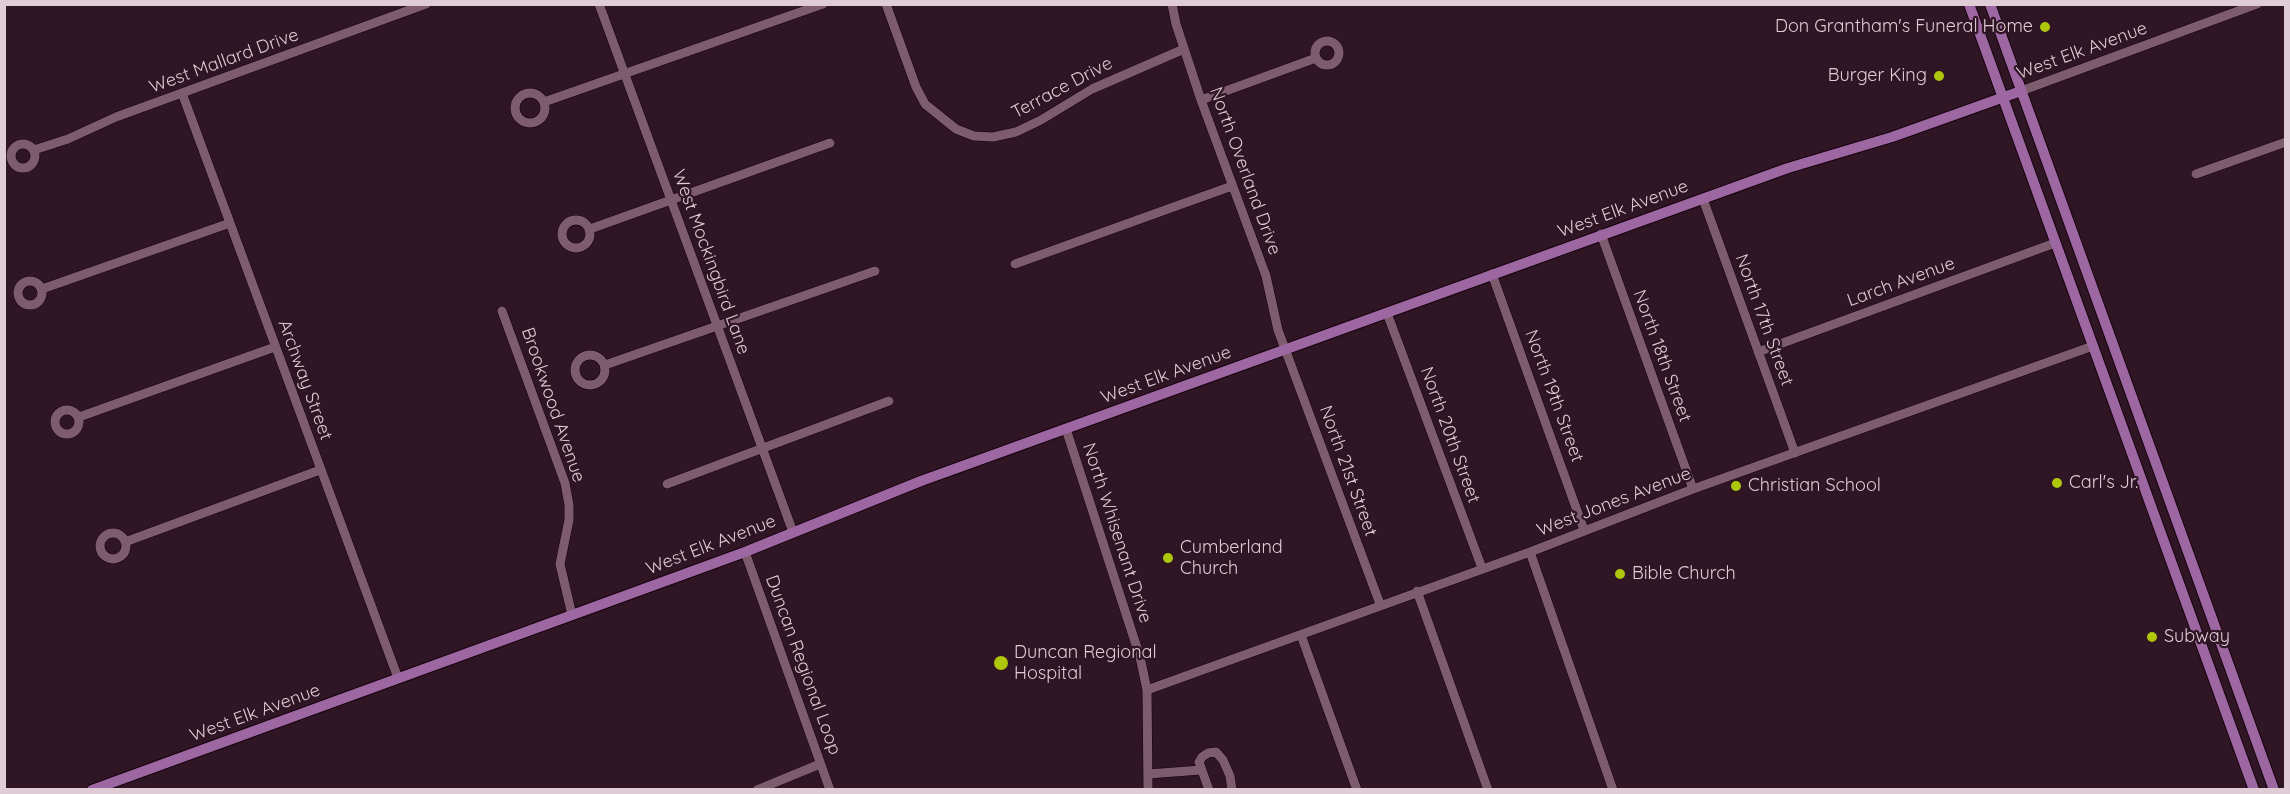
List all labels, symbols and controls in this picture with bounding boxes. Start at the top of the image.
place label: Don Grantham's Funeral Home [1775,16,2033,38]
street label: West Elk Avenue [2014,17,2150,85]
marker: Don Grantham's Funeral Home [2038,20,2052,34]
street label: West Mallard Drive [146,24,302,98]
street label: Terrace Drive [1008,52,1116,124]
place label: Burger King [1828,65,1927,87]
marker: Burger King [1932,69,1946,83]
street label: North Overland Drive [1205,84,1285,258]
street label: West Mockingbird Lane [667,167,755,357]
street label: West Elk Avenue [1555,175,1691,243]
street label: North 17th Street [1730,251,1798,389]
street label: Larch Avenue [1844,253,1958,311]
street label: North 18th Street [1628,287,1696,425]
street label: Archway Street [273,317,337,443]
street label: Brookwood Avenue [516,325,590,485]
street label: North 19th Street [1520,327,1588,465]
street label: West Elk Avenue [1098,341,1234,409]
street label: North 20th Street [1415,364,1485,506]
street label: North 21st Street [1314,403,1382,539]
street label: North Whisenant Drive [1078,440,1156,626]
street label: West Jones Avenue [1534,463,1694,541]
place label: Carl's Jr. [2069,472,2138,494]
place label: Christian School [1748,475,1881,497]
marker: Carl's Jr. [2050,476,2064,490]
marker: Christian School [1729,479,1743,493]
street label: West Elk Avenue [643,510,779,580]
place label: Cumberland Church [1180,537,1283,580]
marker: Cumberland Church [1161,551,1175,565]
place label: Bible Church [1632,563,1736,585]
marker: Bible Church [1613,567,1627,581]
street label: Duncan Regional Loop [760,572,846,758]
place label: Subway [2164,626,2230,648]
marker: Subway [2145,630,2159,644]
place label: Duncan Regional Hospital [1014,642,1157,684]
marker: Duncan Regional Hospital [992,654,1010,672]
street label: West Elk Avenue [187,679,323,747]

